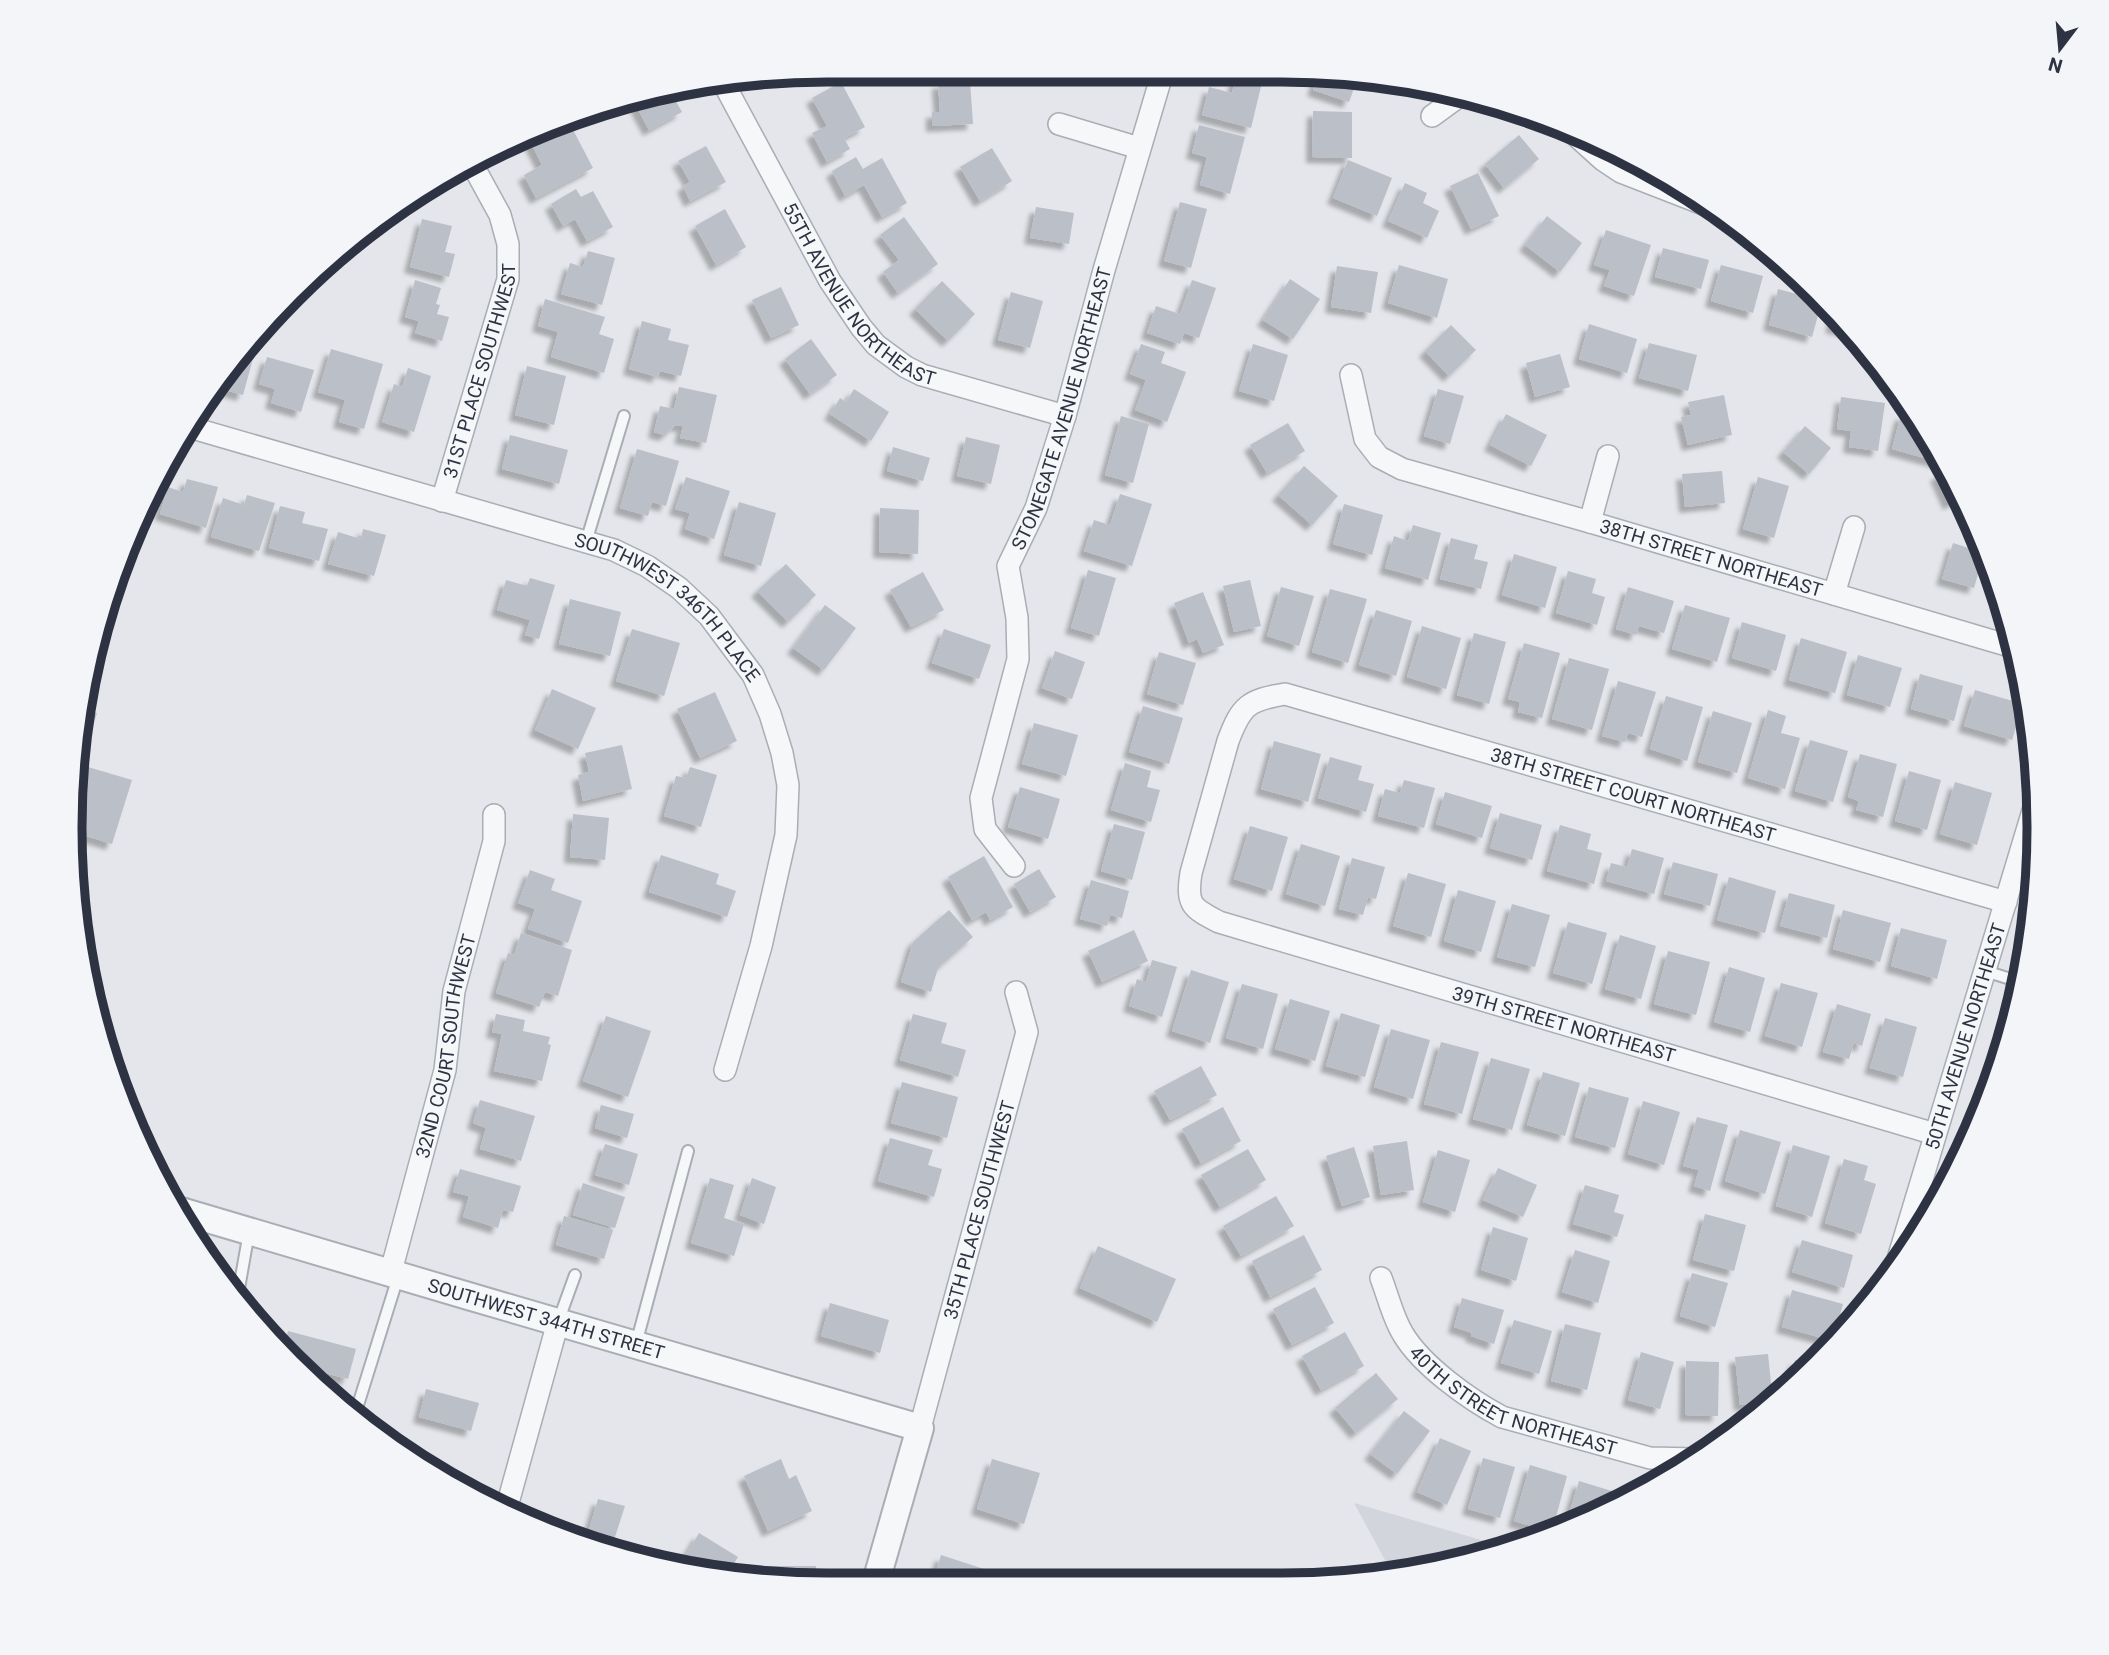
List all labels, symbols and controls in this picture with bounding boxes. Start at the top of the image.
north arrow [2025,14,2095,84]
text: N [2046,52,2065,78]
street label: 55TH AVENUE NORTHEAST [778,199,938,390]
street label: 31ST PLACE SOUTHWEST [438,263,521,481]
street label: STONEGATE AVENUE NORTHEAST [1007,265,1116,554]
street label: 38TH STREET NORTHEAST [1597,515,1825,602]
street label: SOUTHWEST 346TH PLACE [572,528,765,687]
street label: 38TH STREET COURT NORTHEAST [1488,743,1778,847]
street label: 50TH AVENUE NORTHEAST [1921,920,2010,1152]
street label: 32ND COURT SOUTHWEST [411,932,481,1160]
street label: 39TH STREET NORTHEAST [1450,982,1678,1067]
street label: 35TH PLACE SOUTHWEST [939,1098,1020,1322]
street label: SOUTHWEST 344TH STREET [425,1274,667,1364]
street label: 40TH STREET NORTHEAST [1404,1341,1620,1460]

